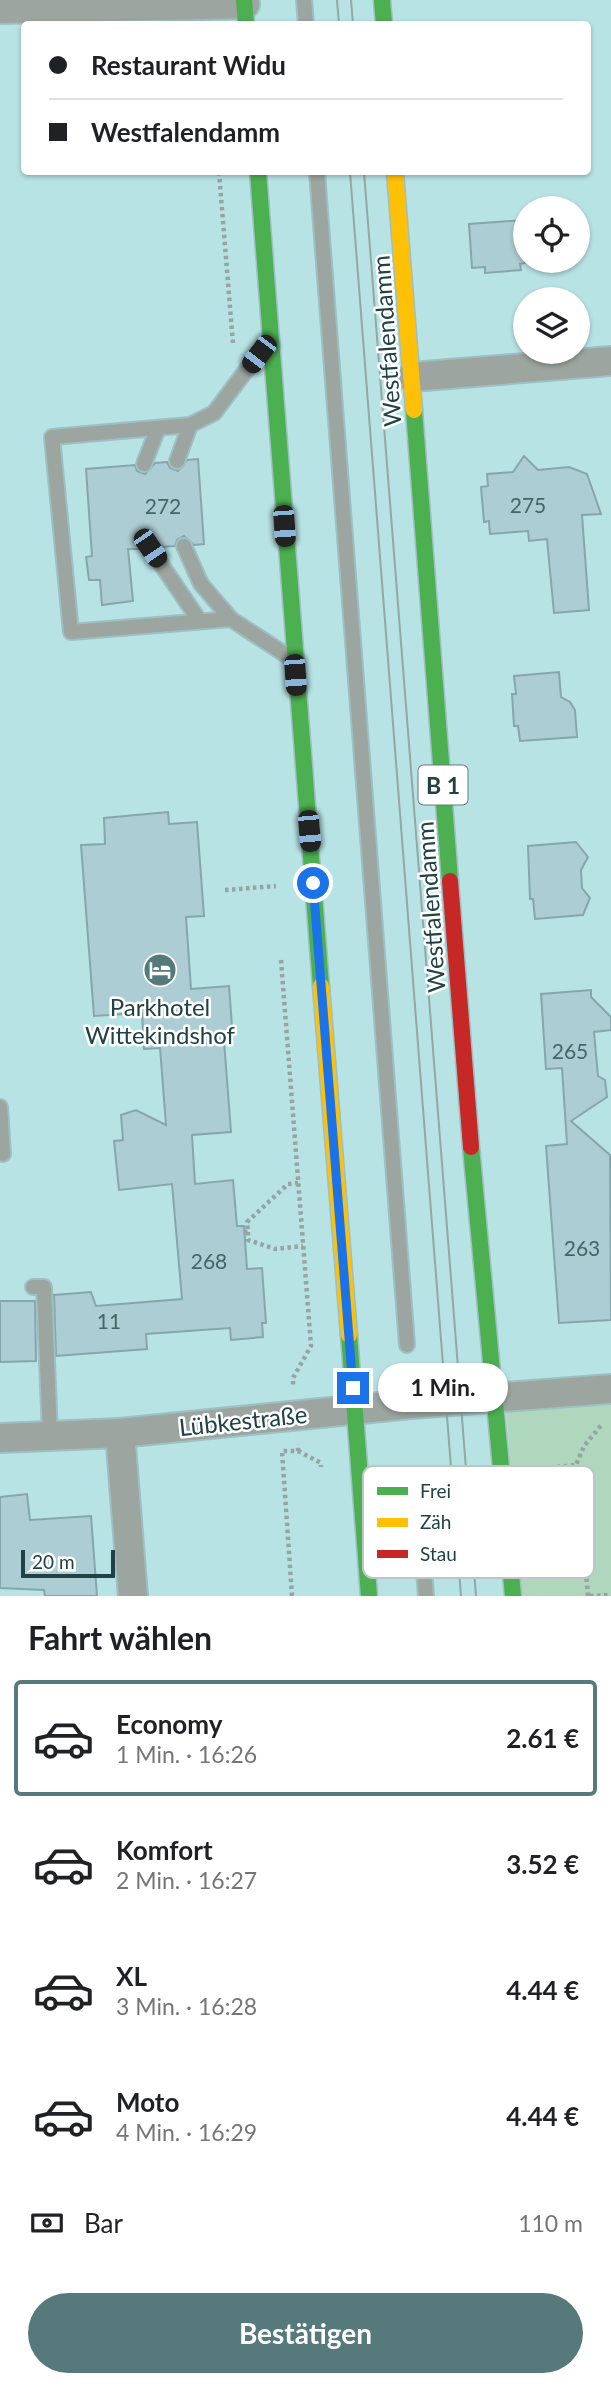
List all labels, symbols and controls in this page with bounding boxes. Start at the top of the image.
text: Restaurant Widu [91,49,286,81]
text: Westfalendamm [91,116,280,148]
map controls [513,196,590,364]
button: locate [513,196,590,273]
street label: Westfalendamm [366,254,406,428]
button: layers [513,287,590,364]
car [238,331,281,377]
house number: 275 [510,492,546,517]
house number: 272 [145,493,181,518]
car [273,504,296,548]
car [130,525,171,571]
car [284,653,307,697]
road number: B 1 [418,765,467,804]
car [297,809,322,853]
street label: Westfalendamm [410,820,450,994]
route start [297,867,329,899]
hotel icon: Parkhotel Wittekindshof [141,951,179,989]
place label: Parkhotel Wittekindshof [85,992,236,1049]
house number: 265 [552,1038,588,1063]
house number: 263 [564,1235,600,1260]
house number: 268 [191,1248,227,1273]
house number: 11 [97,1308,121,1333]
callout: 1 Min. [378,1364,507,1412]
route end [337,1372,369,1404]
text: 1 Min. [411,1373,475,1401]
street label: Lübkestraße [177,1399,309,1441]
legend [363,1466,594,1578]
text: Frei [420,1479,451,1502]
text: Zäh [420,1510,451,1533]
text: Stau [420,1542,457,1565]
scale bar [21,1547,116,1579]
text: 20 m [32,1550,75,1573]
text: Fahrt wählen [28,1618,212,1657]
icon: car [32,1707,95,1770]
text: Economy [116,1708,222,1740]
text: 2.61 € [506,1722,579,1754]
text: 1 Min. · 16:26 [116,1740,257,1768]
icon: car [32,1833,95,1896]
text: Komfort [116,1834,213,1866]
text: 3.52 € [506,1848,579,1880]
text: 2 Min. · 16:27 [116,1866,257,1894]
icon: car [32,1959,95,2022]
text: XL [116,1960,147,1992]
text: 4.44 € [506,1974,579,2006]
text: 3 Min. · 16:28 [116,1992,257,2020]
icon: car [32,2085,95,2148]
text: Moto [116,2086,179,2118]
text: 4.44 € [506,2100,579,2132]
text: 4 Min. · 16:29 [116,2118,257,2146]
icon: cash [28,2204,66,2242]
text: Bar [84,2207,123,2239]
text: 110 m [518,2209,583,2237]
button: Bestätigen [28,2293,583,2373]

